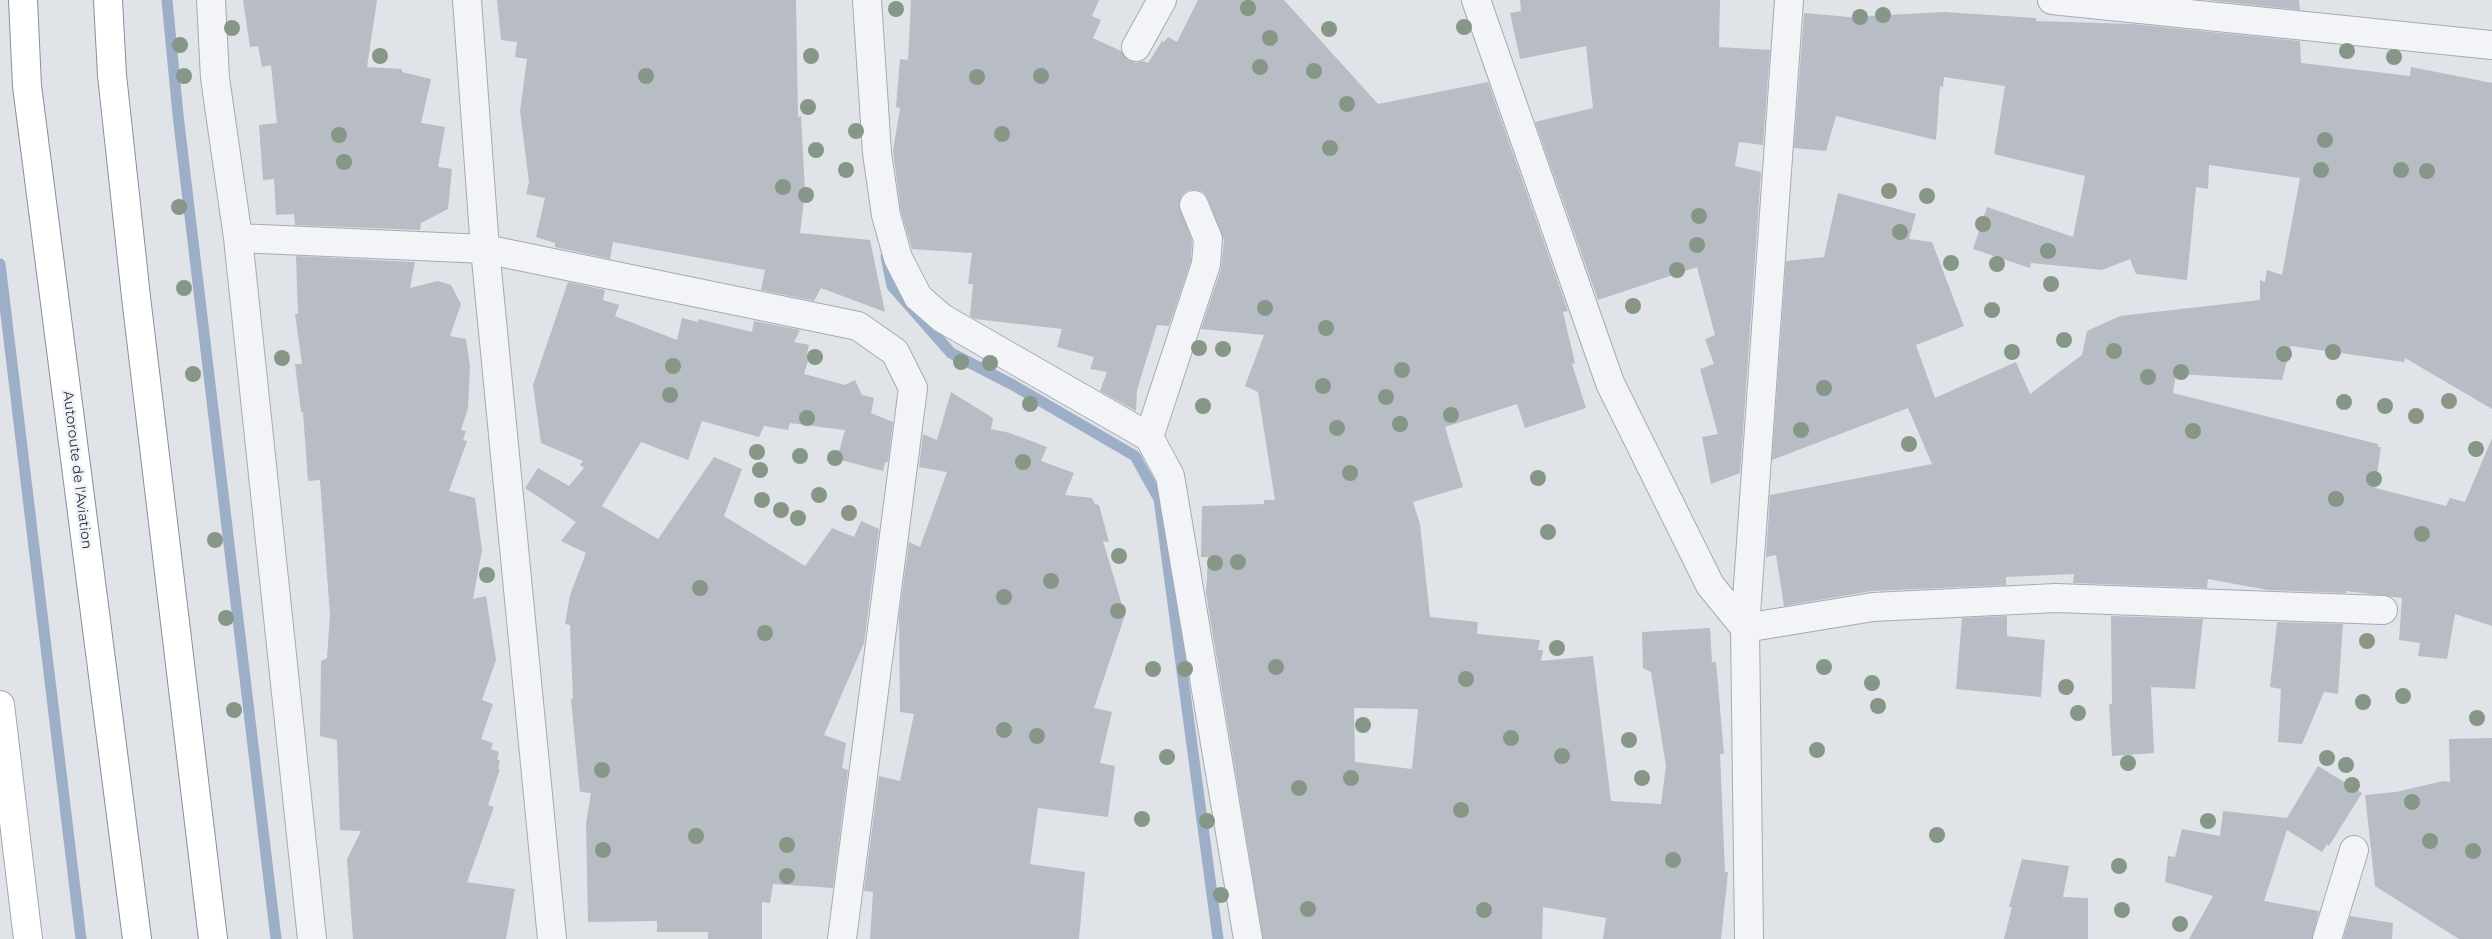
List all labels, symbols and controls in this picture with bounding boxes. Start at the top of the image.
street label: Autoroute de l'Aviation [59,390,95,550]

